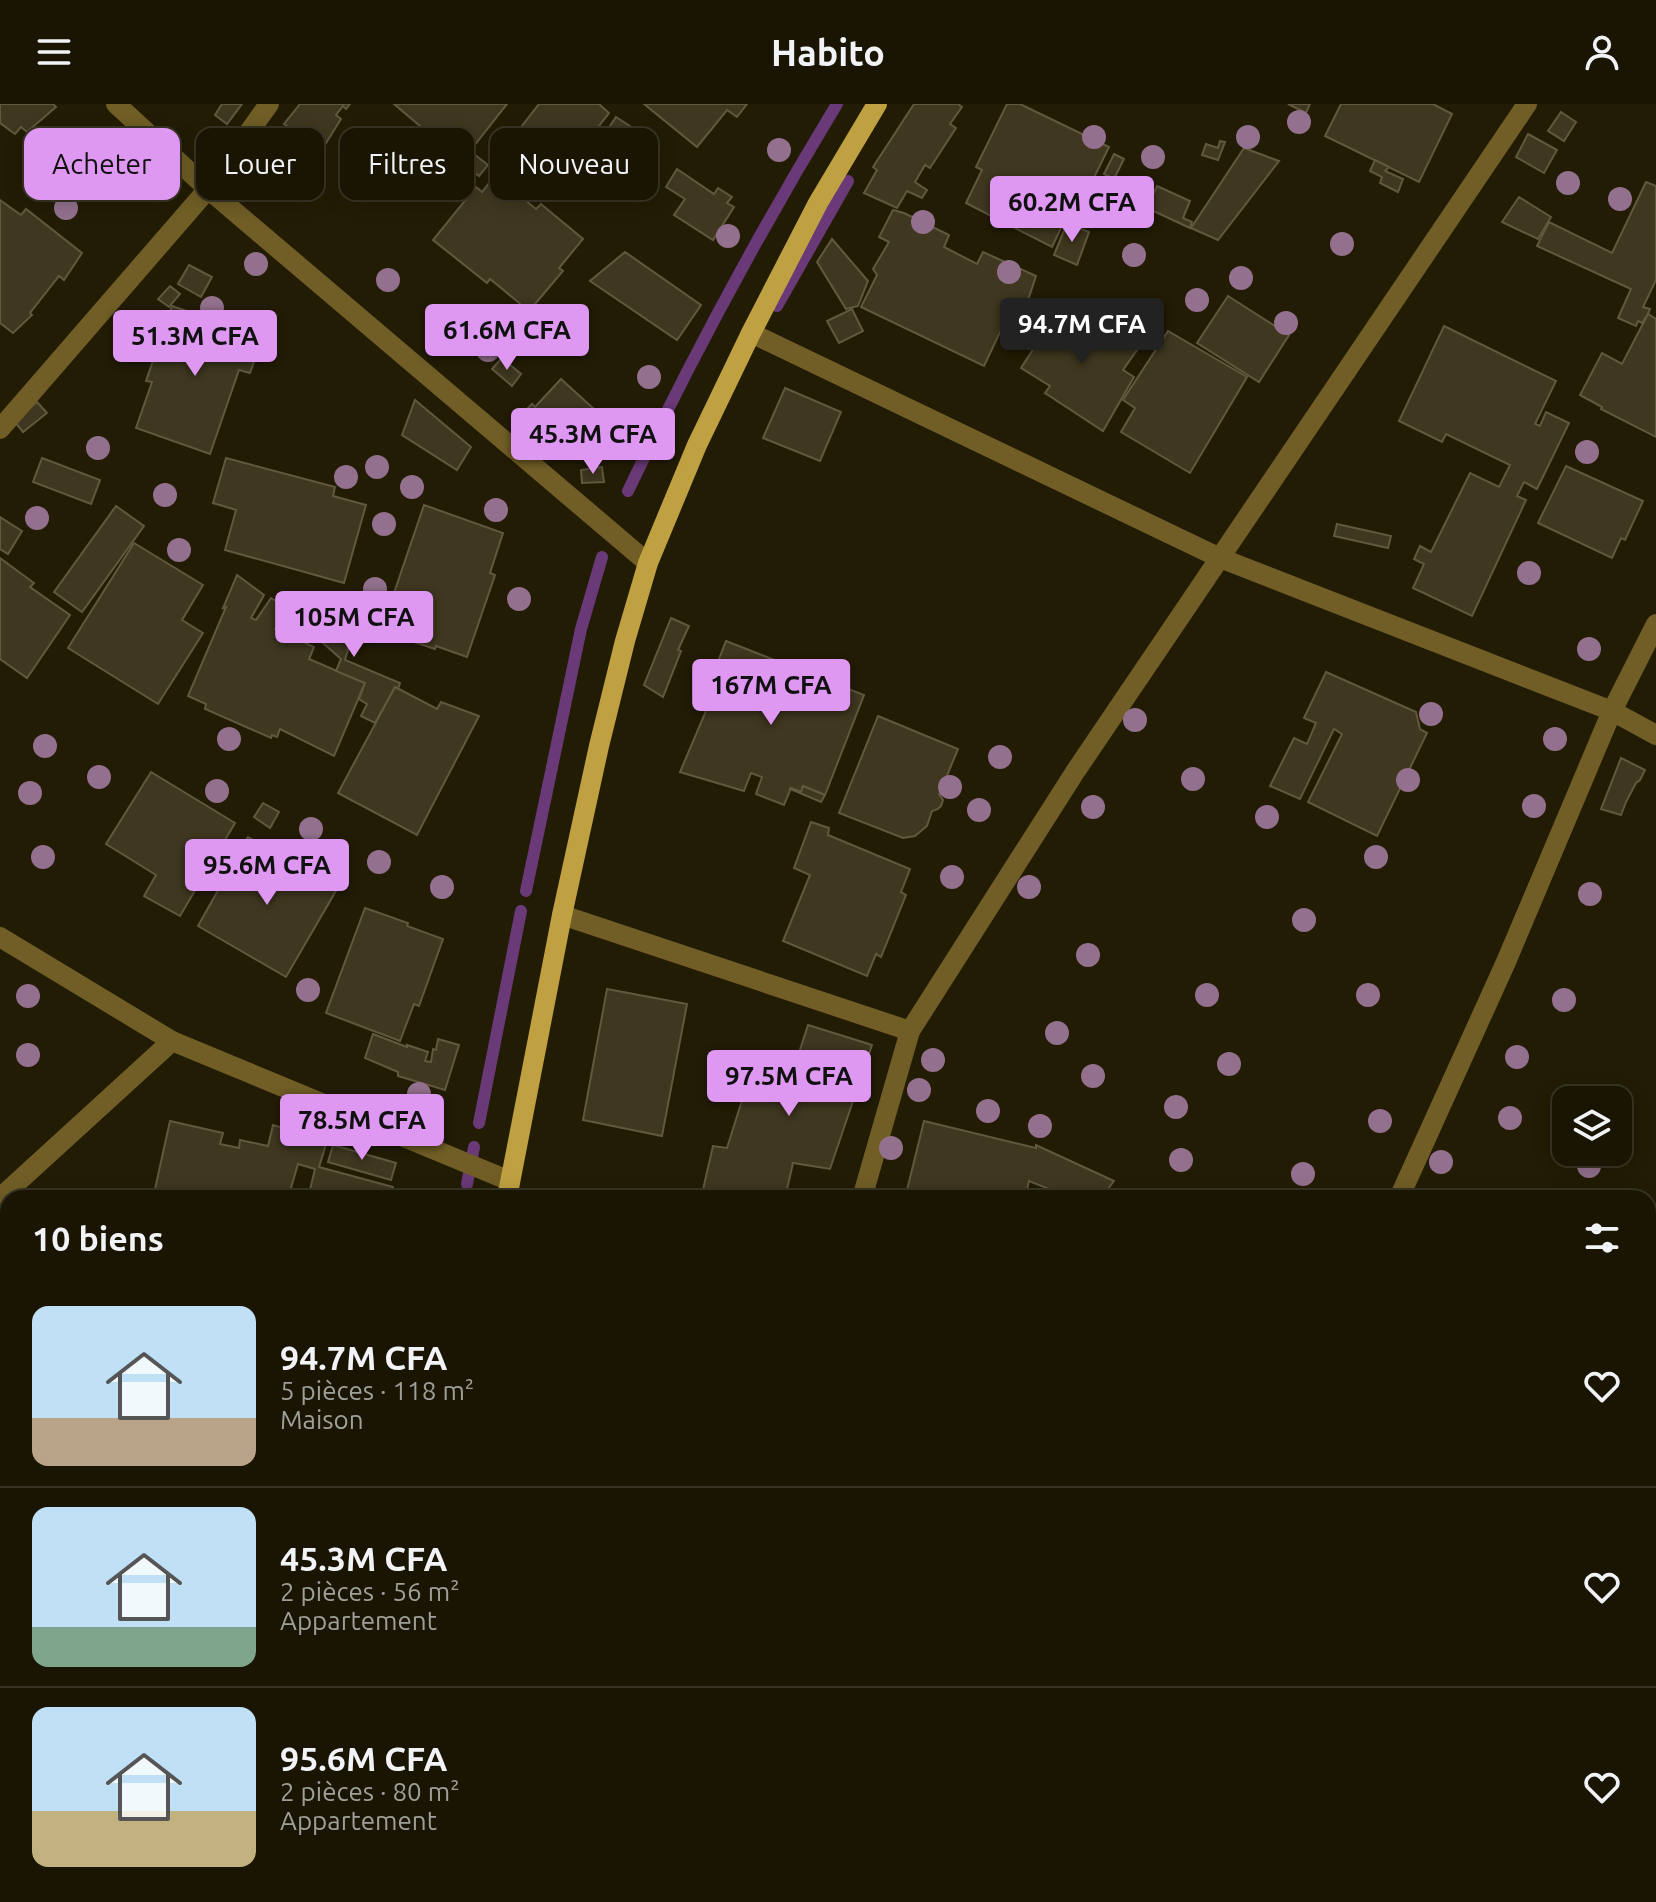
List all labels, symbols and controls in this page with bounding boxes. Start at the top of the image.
icon: menu [32,30,76,74]
icon: person [1580,30,1624,74]
text: Habito [771,32,885,73]
chip: Acheter [24,128,180,200]
chip: Louer [196,128,324,200]
chip: Filtres [340,128,474,200]
chip: Nouveau [490,128,658,200]
pin: 60.2M CFA [980,176,1164,244]
text: 60.2M CFA [1008,187,1136,216]
pin: 94.7M CFA [990,298,1174,366]
pin: 61.6M CFA [415,304,599,372]
text: 94.7M CFA [1018,309,1146,338]
pin: 51.3M CFA [103,310,287,378]
text: 61.6M CFA [443,315,571,344]
text: 51.3M CFA [131,321,259,350]
pin: 45.3M CFA [501,408,685,476]
text: 45.3M CFA [529,419,657,448]
pin: 105M CFA [271,591,437,659]
text: 105M CFA [293,602,415,631]
pin: 167M CFA [688,659,854,727]
text: 167M CFA [710,670,832,699]
pin: 95.6M CFA [175,839,359,907]
text: 95.6M CFA [203,850,331,879]
pin: 97.5M CFA [697,1050,881,1118]
text: 97.5M CFA [725,1061,853,1090]
map controls [1552,1086,1632,1166]
button: layers [1552,1086,1632,1166]
pin: 78.5M CFA [270,1094,454,1162]
text: 78.5M CFA [298,1105,426,1134]
icon: filters [1580,1216,1624,1260]
text: 10 biens [32,1219,164,1257]
icon: home [96,1338,192,1434]
text: 94.7M CFA [280,1338,447,1376]
icon: heart [1580,1364,1624,1408]
text: 5 pièces · 118 m² [280,1376,474,1405]
text: Maison [280,1405,364,1434]
icon: home [96,1539,192,1635]
text: 45.3M CFA [280,1539,447,1577]
icon: heart [1580,1565,1624,1609]
text: 2 pièces · 56 m² [280,1577,460,1606]
text: Appartement [280,1606,437,1635]
icon: home [96,1739,192,1835]
text: 95.6M CFA [280,1739,447,1777]
icon: heart [1580,1765,1624,1809]
text: 2 pièces · 80 m² [280,1777,460,1806]
text: Appartement [280,1806,437,1835]

